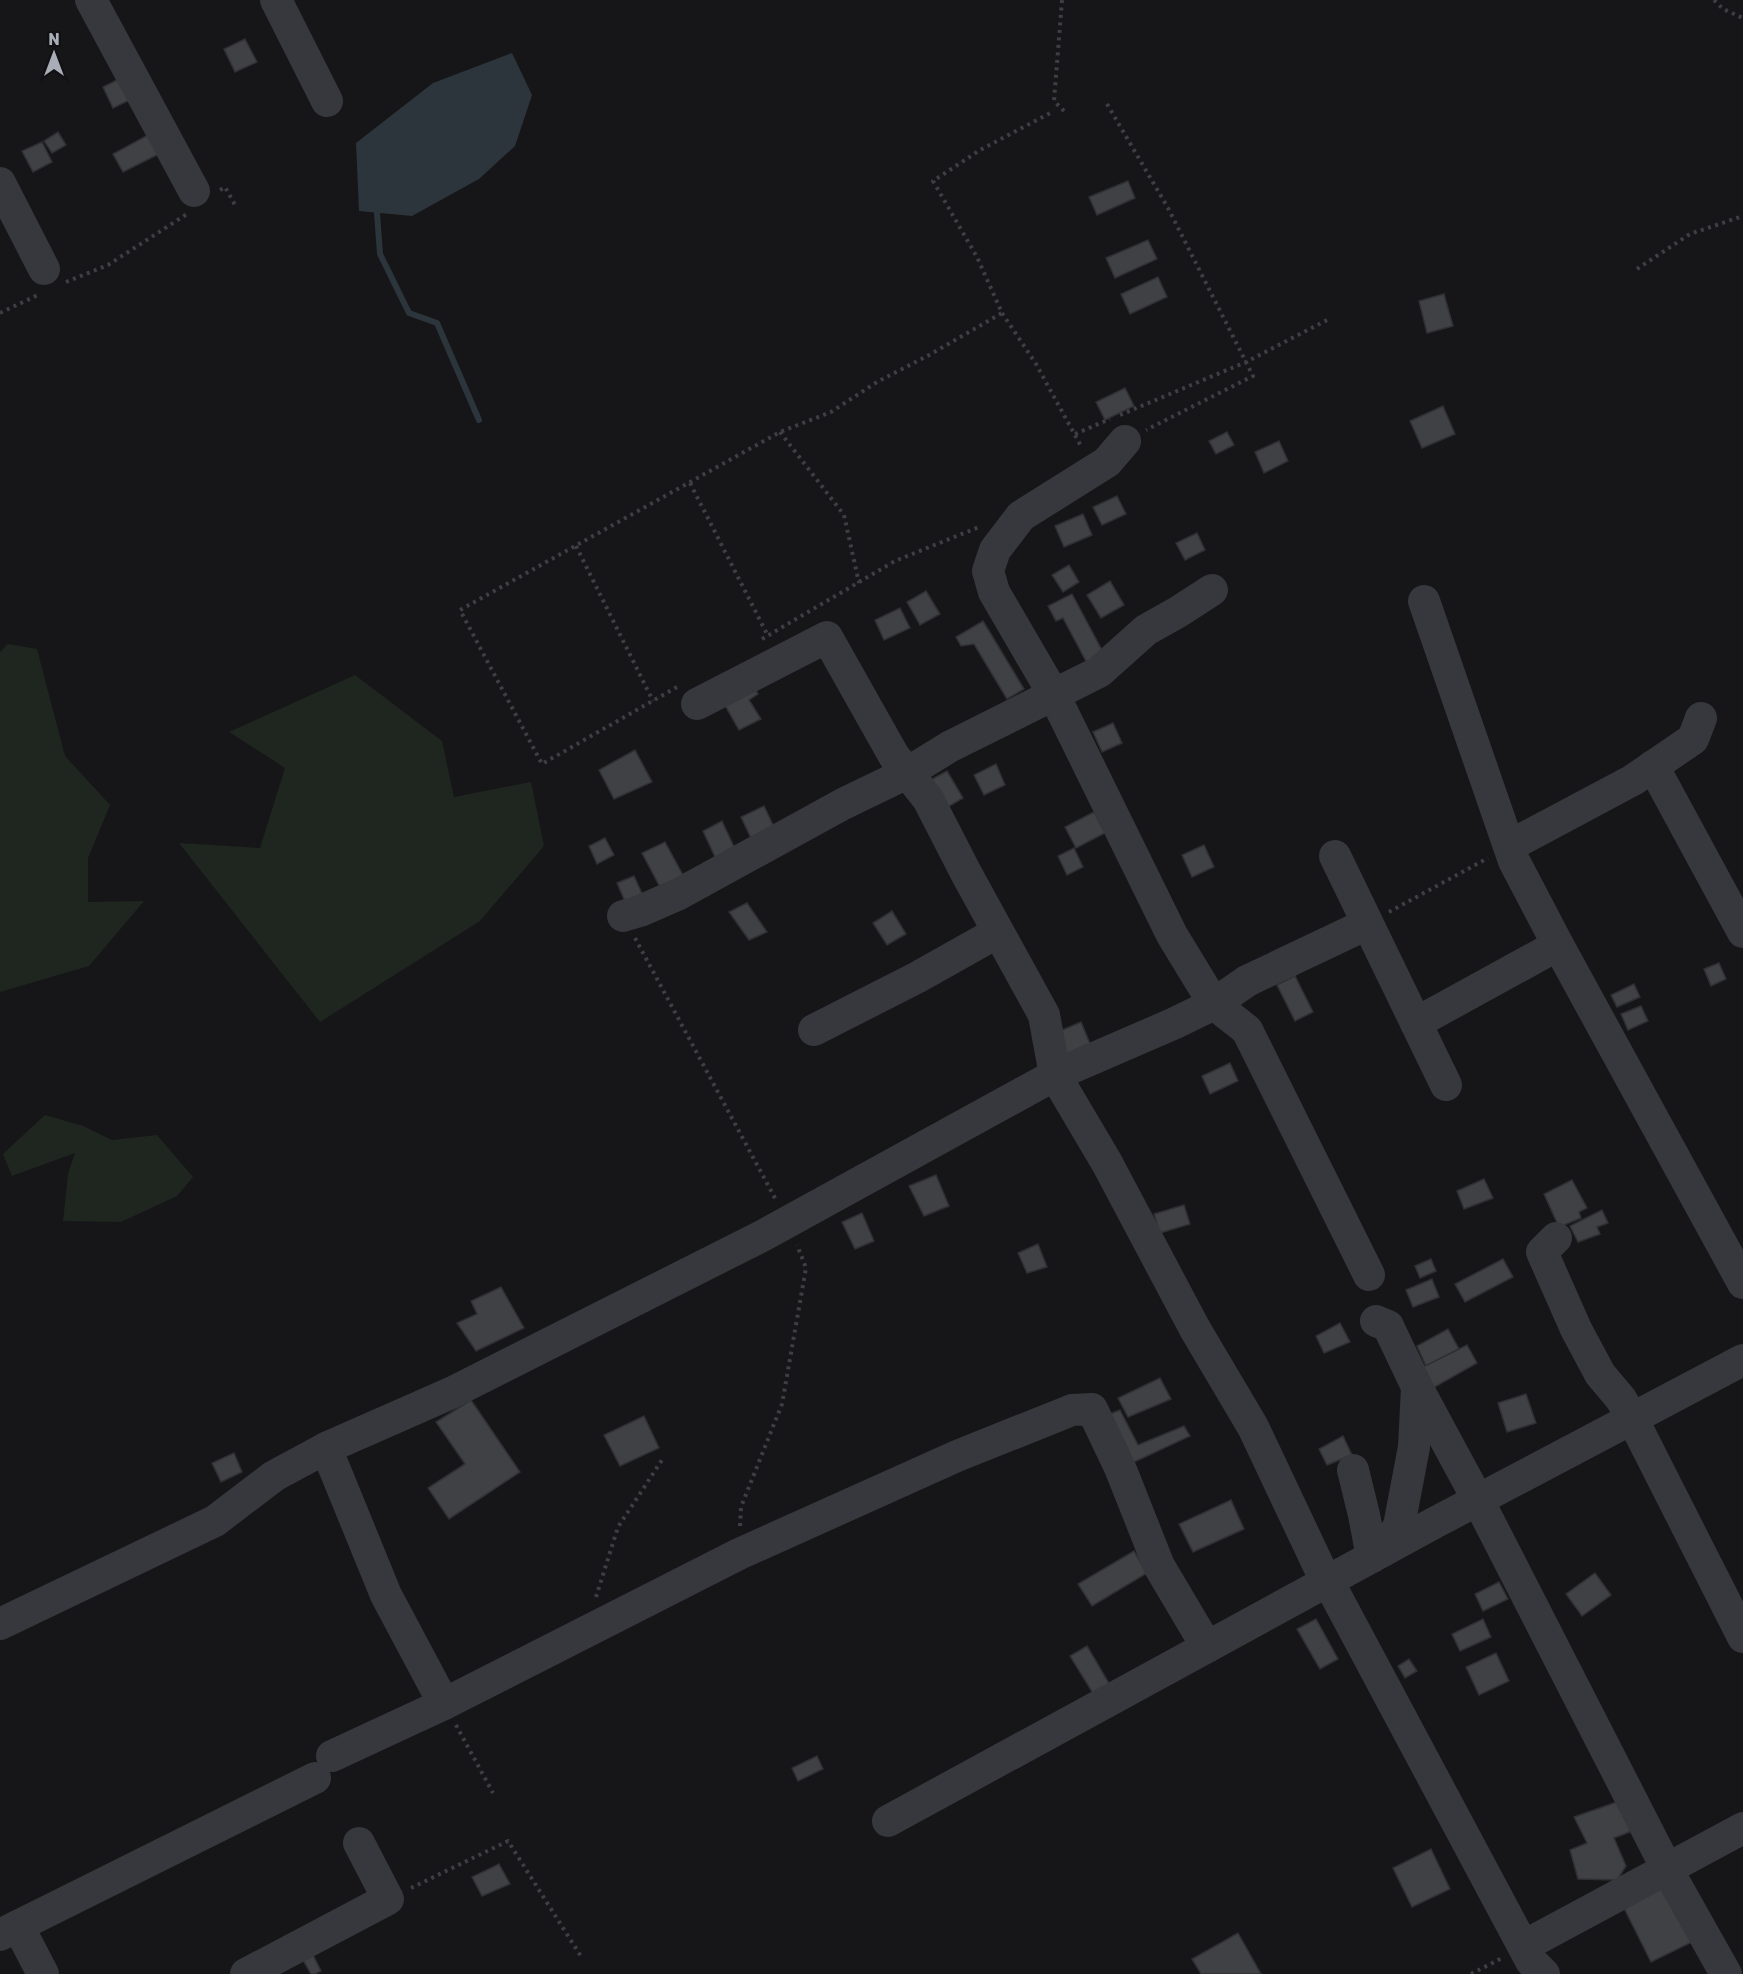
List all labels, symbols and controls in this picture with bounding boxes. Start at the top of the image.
north arrow [24,24,84,84]
text: N [48,30,60,49]

